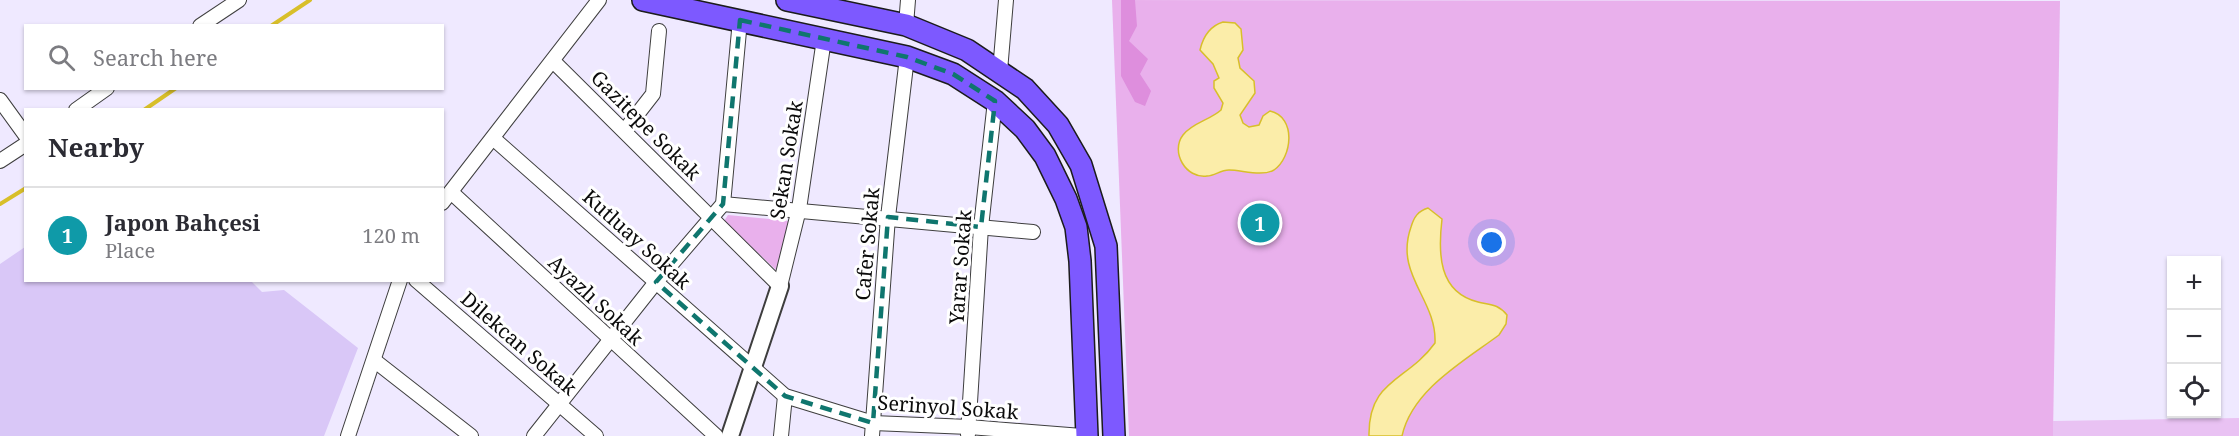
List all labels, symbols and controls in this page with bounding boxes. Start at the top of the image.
search box [24,24,444,90]
icon: search [45,41,78,74]
text: Search here [93,42,218,72]
street label: Gazitepe Sokak [585,64,707,186]
street label: Sekan Sokak [763,98,809,221]
text: Nearby [48,129,144,165]
street label: Kutluay Sokak [577,183,697,295]
street label: Cafer Sokak [849,186,885,302]
pin: 1 [1240,200,1280,246]
text: Japon Bahçesi [105,207,260,237]
street label: Yarar Sokak [942,209,977,326]
text: 1 [62,222,73,249]
text: 120 m [362,222,420,249]
your location [1477,228,1506,257]
text: Place [105,237,155,264]
street label: Ayazlı Sokak [543,249,650,351]
map controls [2167,256,2221,418]
button: + [2167,256,2221,310]
street label: Dilekcan Sokak [455,285,583,401]
button: − [2167,310,2221,364]
button: locate [2167,364,2221,418]
street label: Serinyol Sokak [877,389,1020,425]

